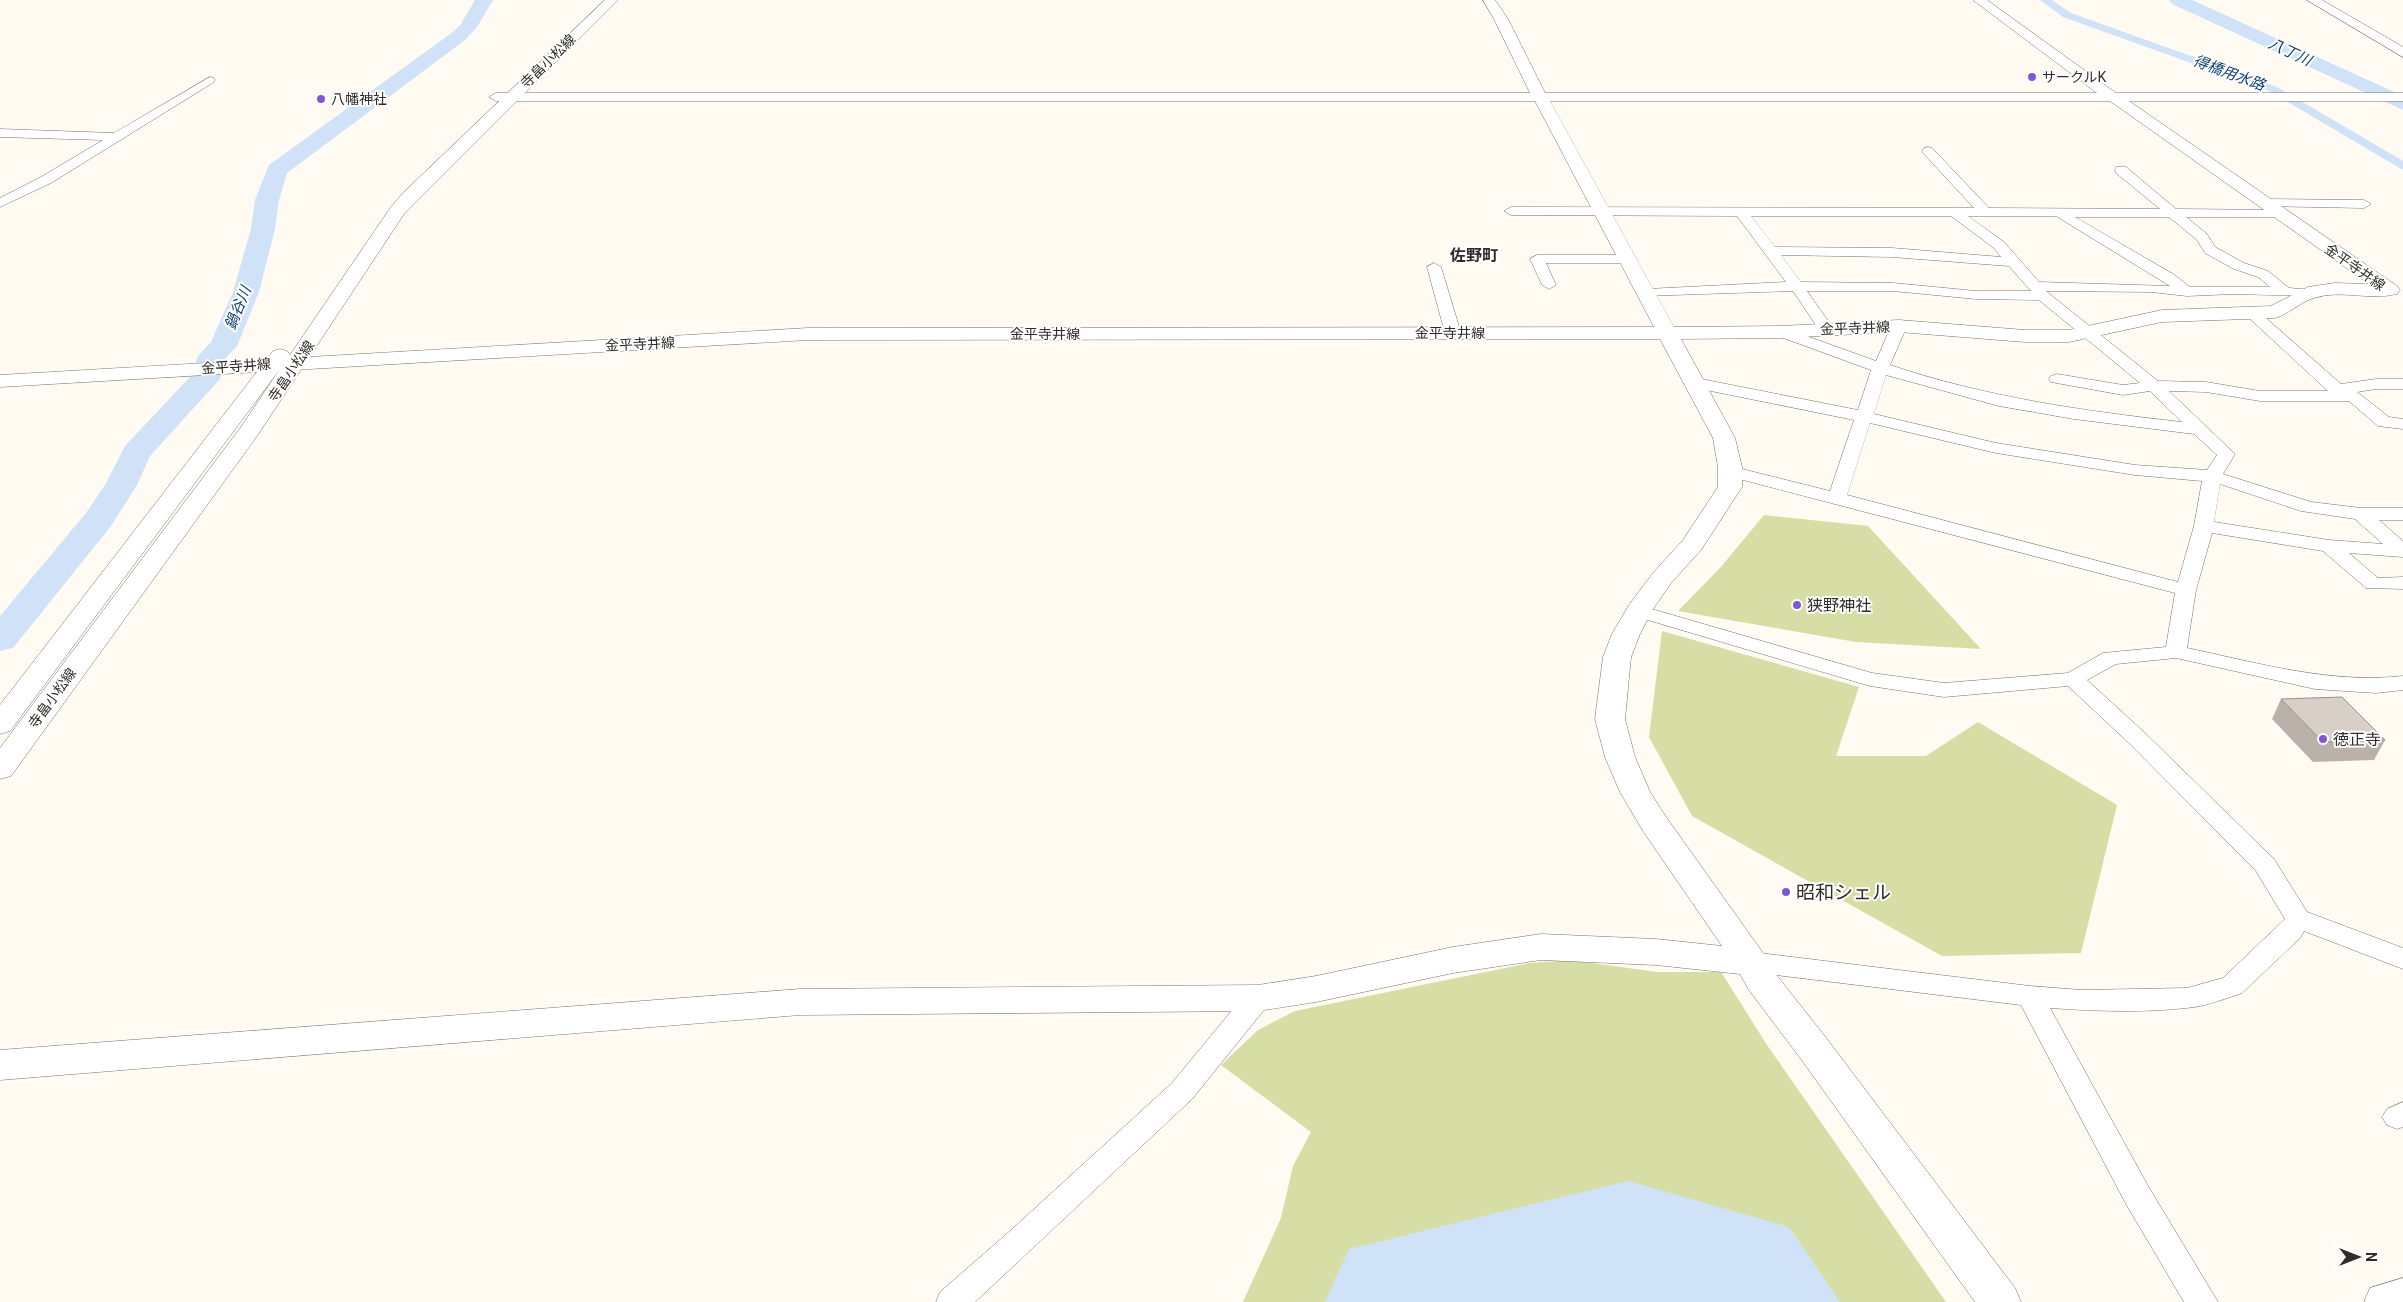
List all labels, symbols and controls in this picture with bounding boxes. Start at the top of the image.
street label: 寺畠小松線 [517,31,579,91]
water label: 八丁川 [2266,34,2316,71]
water label: 得橋用水路 [2191,52,2269,95]
place label: サークルK [2042,69,2107,85]
marker: サークルK [2026,71,2038,83]
place label: 八幡神社 [331,91,387,107]
marker: 八幡神社 [315,93,327,105]
street label: 金平寺井線 [2322,240,2388,294]
district label: 佐野町 [1449,246,1498,265]
water label: 鍋谷川 [221,282,256,332]
street label: 金平寺井線 [1820,319,1890,337]
street label: 金平寺井線 [1415,325,1485,341]
street label: 金平寺井線 [1010,326,1080,342]
street label: 金平寺井線 [605,334,675,354]
street label: 寺畠小松線 [265,338,317,404]
street label: 金平寺井線 [201,356,271,376]
place label: 狭野神社 [1807,596,1871,615]
marker: 狭野神社 [1791,599,1803,611]
street label: 寺畠小松線 [25,665,79,731]
place label: 徳正寺 [2333,730,2381,749]
marker: 徳正寺 [2317,733,2329,745]
place label: 昭和シェル [1796,881,1891,904]
marker: 昭和シェル [1780,886,1792,898]
north arrow [2333,1232,2383,1282]
text: N [2363,1252,2379,1262]

